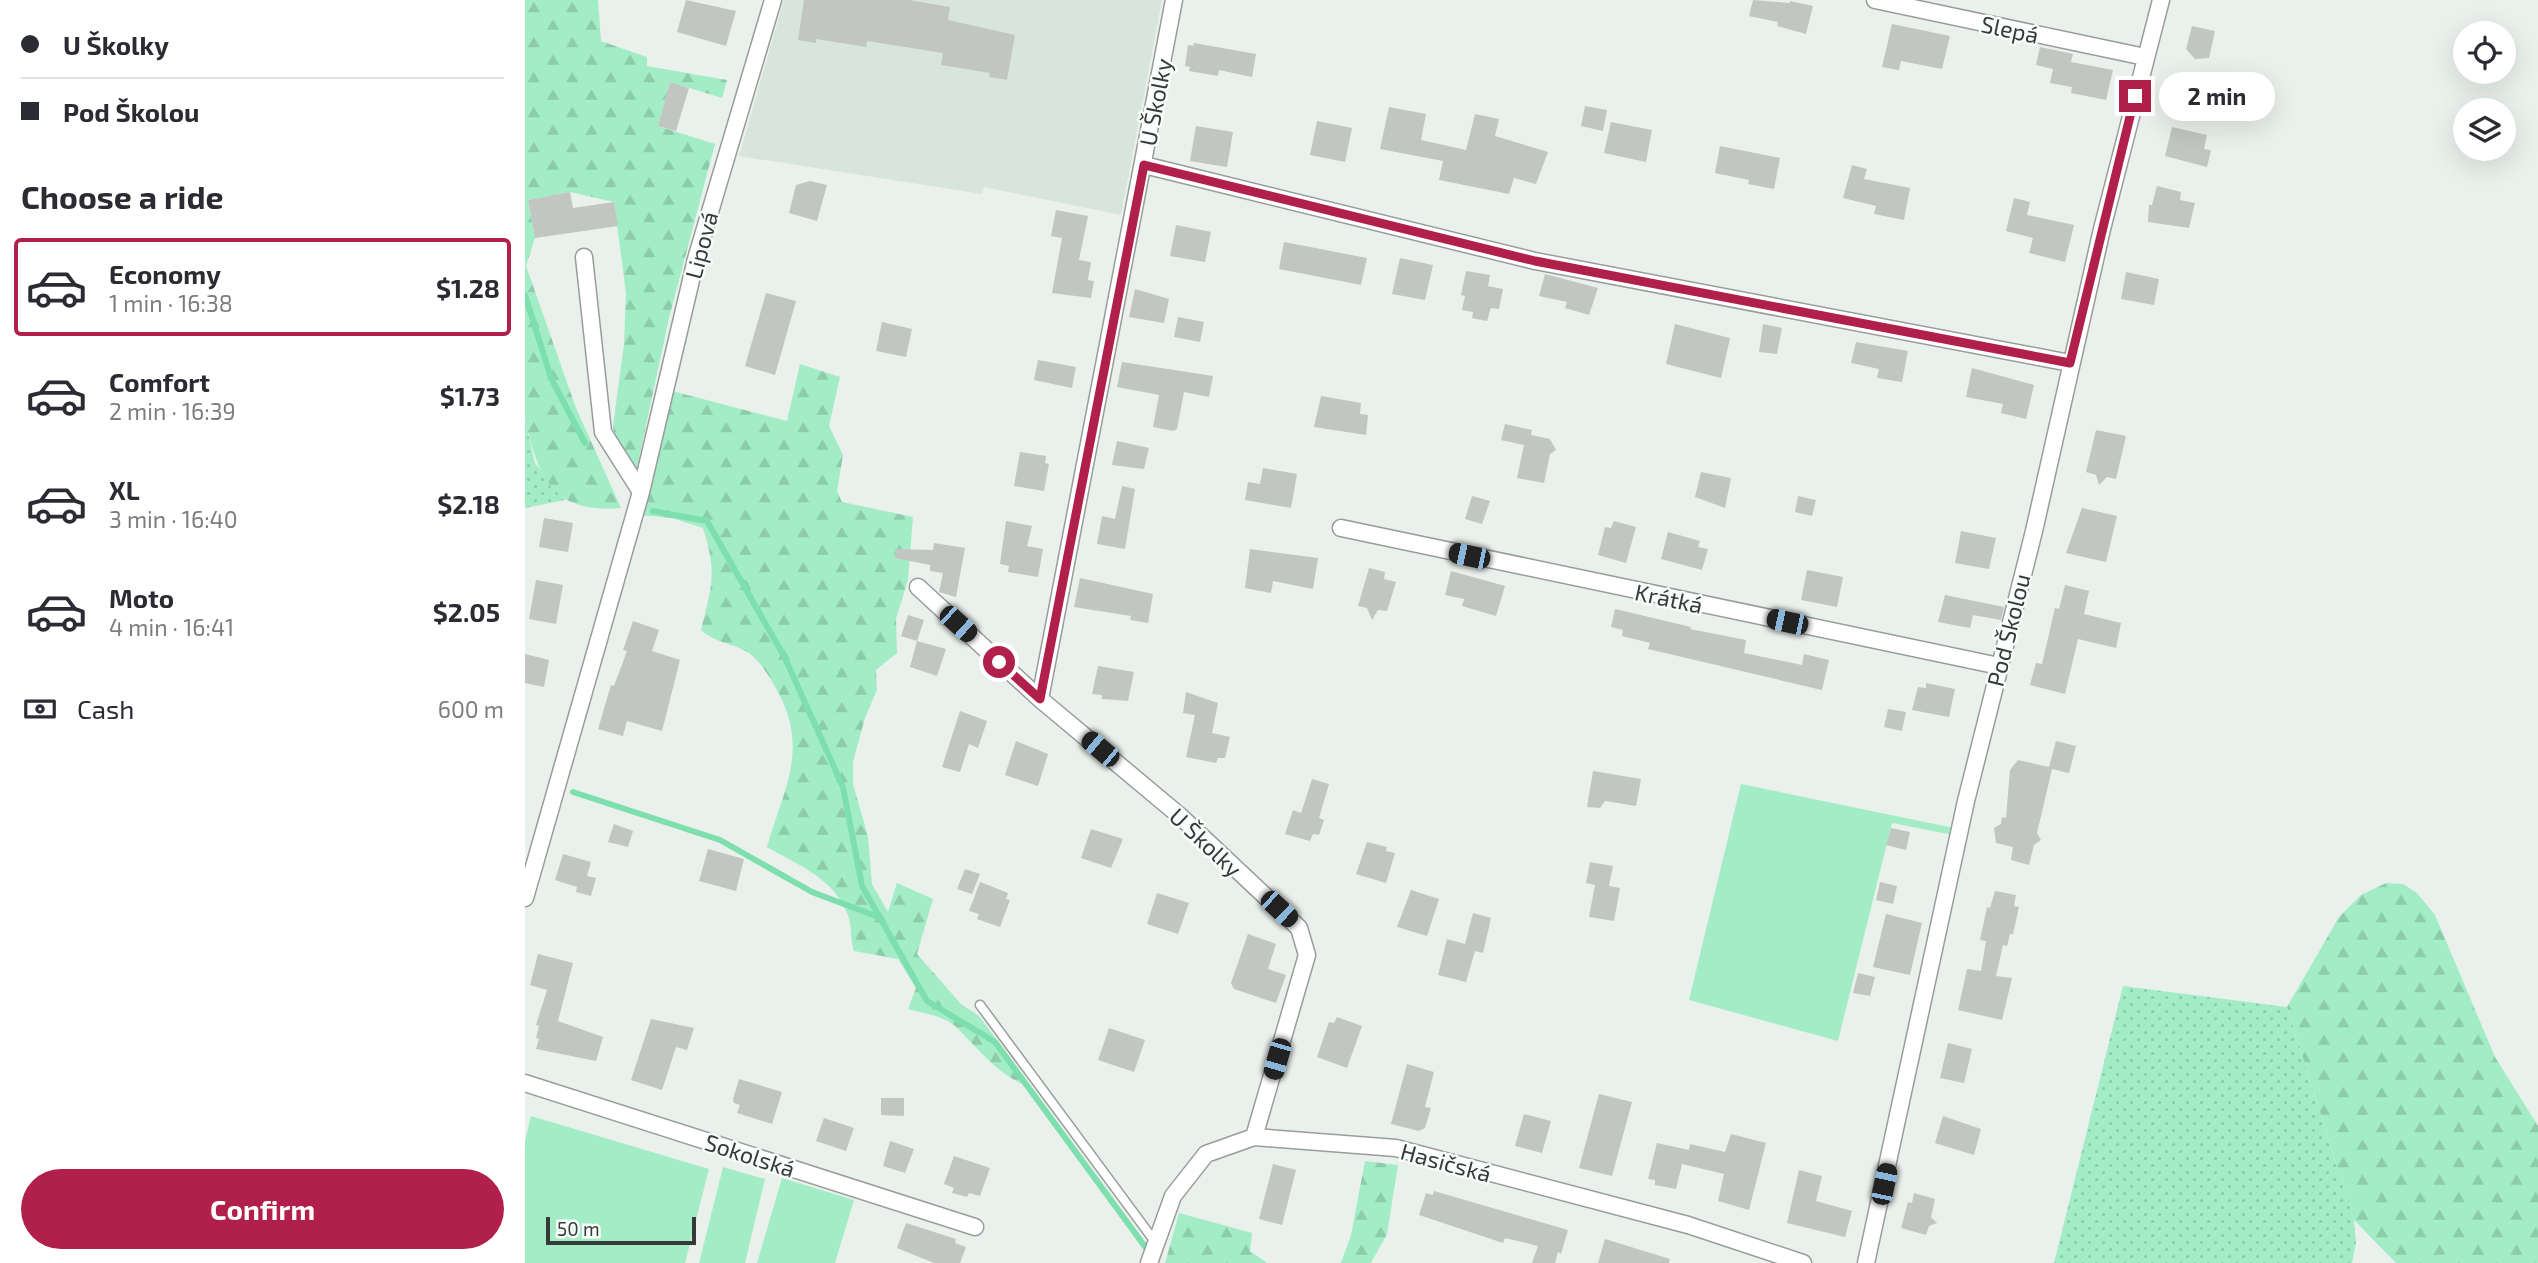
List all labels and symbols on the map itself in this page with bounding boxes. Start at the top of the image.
street label: Slepá [1979,9,2041,49]
street label: U Školky [1133,56,1177,148]
callout: 2 min [2159,72,2275,120]
route end [2119,80,2151,112]
street label: Lipová [679,208,723,282]
car [1447,541,1492,571]
street label: Pod Školou [1980,571,2036,689]
street label: Krátká [1633,577,1705,619]
car [936,602,981,646]
car [1765,607,1810,637]
route start [983,646,1015,678]
car [1078,727,1123,771]
street label: U Školky [1164,802,1248,882]
car [1257,887,1302,931]
car [1262,1036,1293,1082]
street label: Sokolská [701,1127,799,1183]
street label: Hasičská [1398,1136,1494,1188]
car [1870,1161,1899,1207]
scale bar [546,1214,697,1246]

